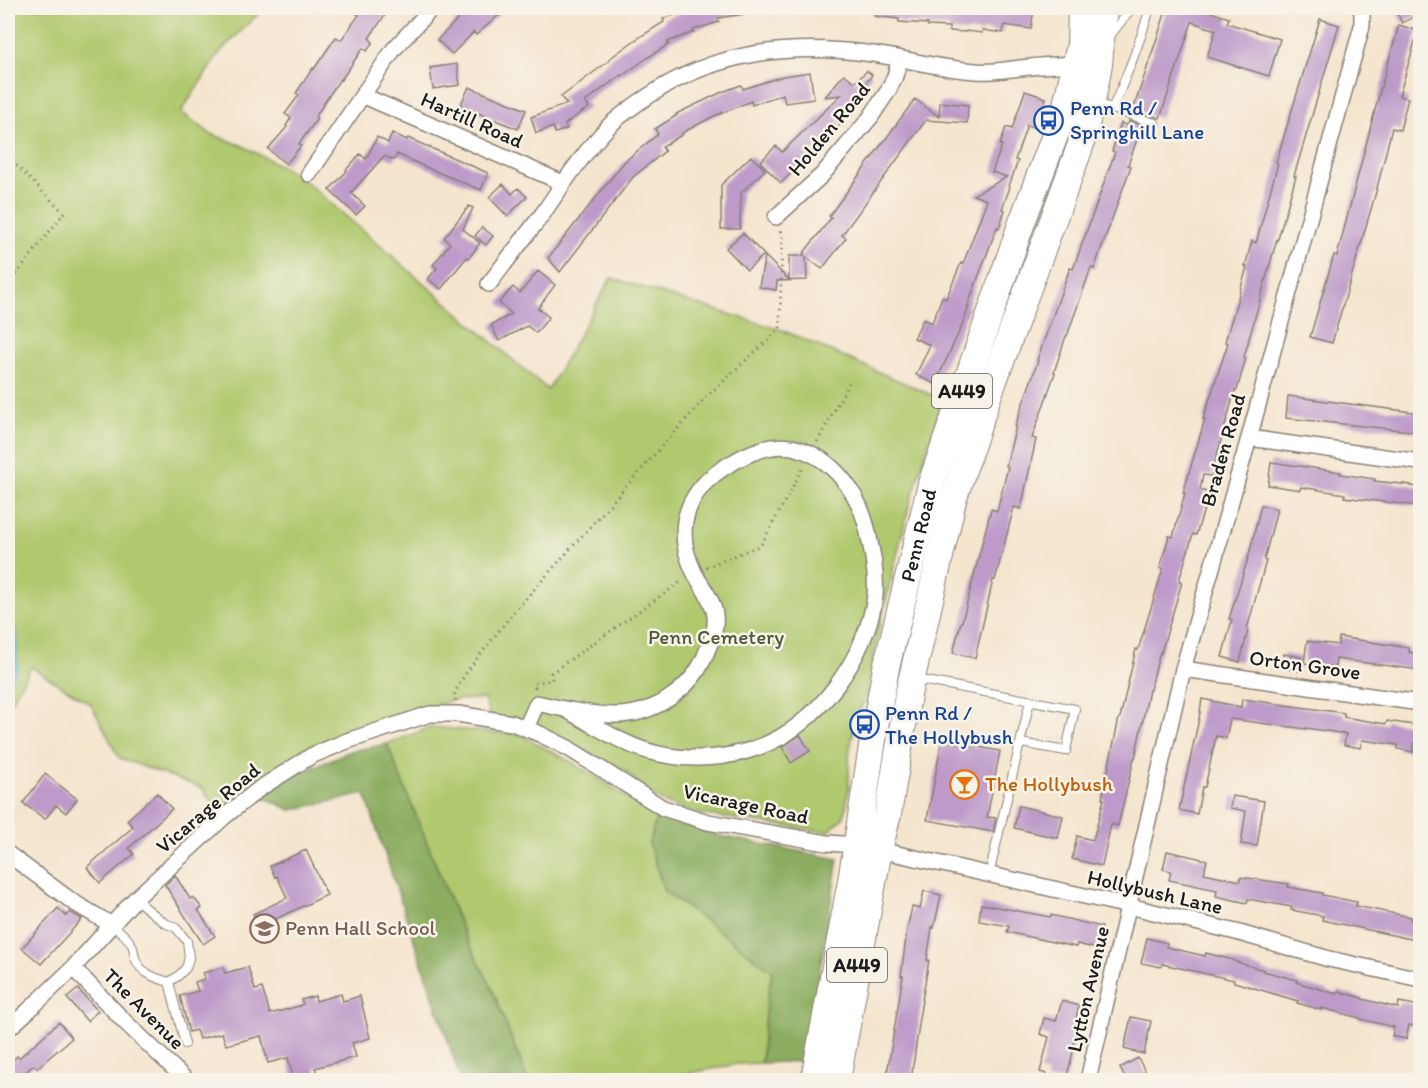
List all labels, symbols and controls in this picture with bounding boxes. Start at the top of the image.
street label: Holden Road [782,76,875,181]
street label: Hartill Road [417,86,527,153]
place label: Penn Rd / Springhill Lane [1070,95,1204,144]
bus stop icon: Penn Rd / Springhill Lane [1033,104,1065,136]
road number: A449 [932,374,992,408]
street label: Braden Road [1194,390,1251,509]
street label: Penn Road [895,485,942,584]
park label: Penn Cemetery [648,624,784,649]
street label: Orton Grove [1248,644,1362,685]
place label: Penn Rd / The Hollybush [885,700,1014,749]
bus stop icon: Penn Rd / The Hollybush [848,709,880,741]
street label: Vicarage Road [151,757,265,858]
bar icon: The Hollybush [948,768,980,800]
place label: The Hollybush [985,771,1114,796]
street label: Vicarage Road [681,778,812,829]
street label: Hollybush Lane [1085,864,1225,919]
school or university icon: Penn Hall School [248,912,280,944]
place label: Penn Hall School [285,915,436,940]
street label: Lytton Avenue [1061,924,1114,1054]
road number: A449 [827,948,887,982]
street label: The Avenue [99,963,190,1054]

